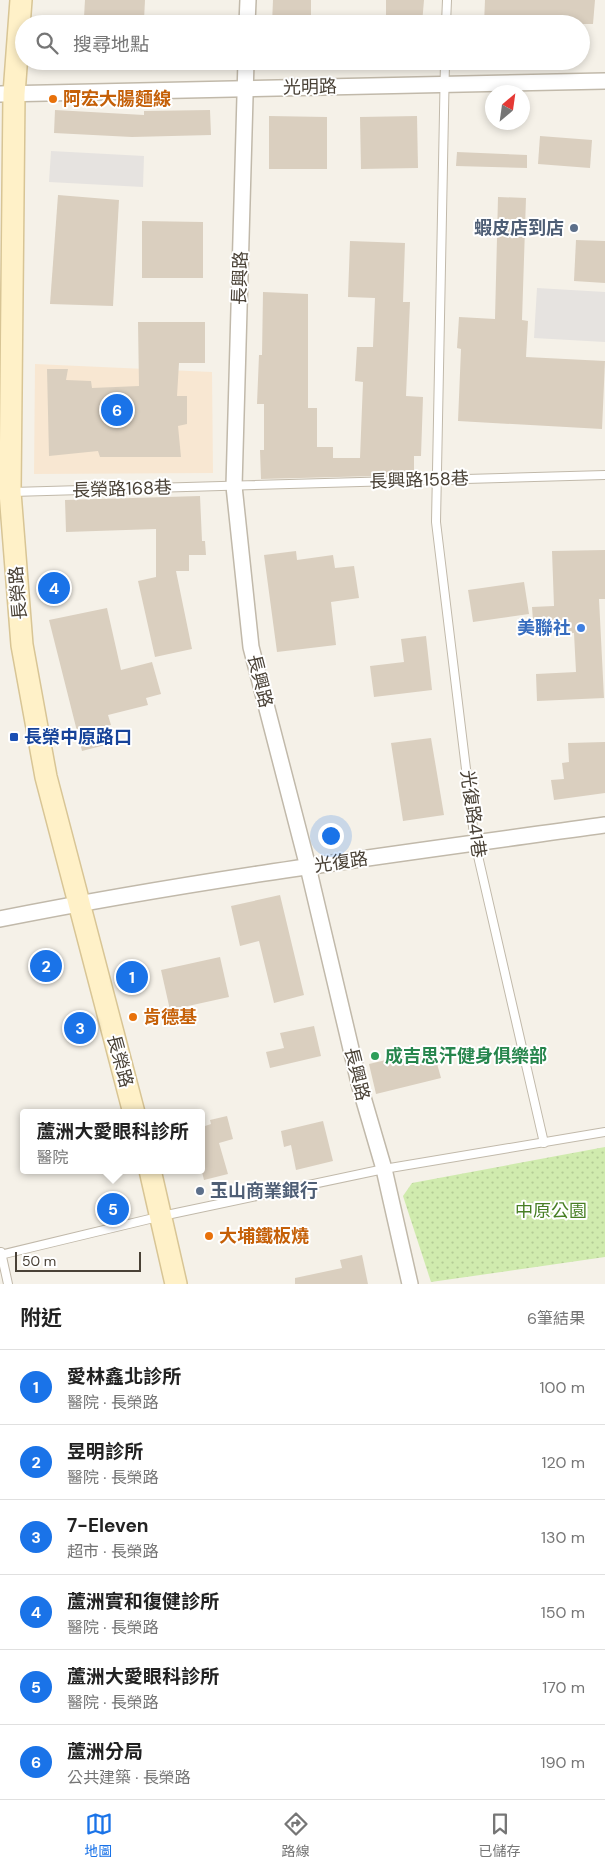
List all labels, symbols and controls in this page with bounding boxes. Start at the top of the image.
search box [15,15,590,70]
icon: search [33,29,61,57]
text: 搜尋地點 [73,32,149,57]
street label: 光明路 [283,75,337,99]
north arrow [485,85,530,130]
place label: 阿宏大腸麵線 [63,87,171,111]
marker: 阿宏大腸麵線 [47,93,59,105]
place label: 蝦皮店到店 [474,216,564,240]
marker: 蝦皮店到店 [568,222,580,234]
street label: 長興路 [227,251,253,305]
pin: 6 [101,391,133,429]
street label: 長興路158巷 [369,466,469,494]
street label: 長榮路168巷 [72,475,172,503]
street label: 長榮路 [4,565,32,621]
pin: 4 [38,569,70,607]
place label: 美聯社 [517,616,571,640]
marker: 美聯社 [575,622,587,634]
street label: 長興路 [242,652,278,710]
place label: 長榮中原路口 [24,725,132,749]
marker: 長榮中原路口 [8,731,20,743]
street label: 光復路41巷 [455,768,491,860]
your location [318,823,344,849]
street label: 光復路 [313,846,369,878]
pin: 2 [30,947,62,985]
pin: 1 [116,958,148,996]
place label: 肯德基 [143,1005,197,1029]
pin: 3 [64,1009,96,1047]
marker: 肯德基 [127,1011,139,1023]
street label: 長榮路 [101,1032,139,1090]
place label: 成吉思汗健身俱樂部 [385,1044,547,1068]
street label: 長興路 [339,1045,375,1103]
marker: 成吉思汗健身俱樂部 [369,1050,381,1062]
popup [20,1109,205,1174]
text: 蘆洲大愛眼科診所 [36,1119,189,1144]
text: 醫院 [36,1147,69,1168]
place label: 玉山商業銀行 [210,1179,318,1203]
marker: 玉山商業銀行 [194,1185,206,1197]
pin: 5 [97,1190,129,1228]
park label: 中原公園 [515,1199,587,1223]
place label: 大埔鐵板燒 [219,1224,309,1248]
marker: 大埔鐵板燒 [203,1230,215,1242]
scale bar [15,1249,141,1272]
text: 50 m [22,1252,56,1270]
text: 附近 [20,1304,62,1332]
text: 6筆結果 [527,1308,585,1329]
text: 愛林鑫北診所 [67,1364,181,1389]
text: 1 [33,1377,39,1398]
text: 100 m [540,1377,585,1398]
text: 醫院 · 長榮路 [67,1392,159,1413]
text: 昱明診所 [67,1439,143,1464]
text: 2 [31,1452,41,1473]
text: 120 m [541,1452,585,1473]
text: 醫院 · 長榮路 [67,1467,159,1488]
text: 7-Eleven [67,1513,149,1538]
text: 3 [31,1527,41,1548]
text: 130 m [541,1527,585,1548]
text: 超市 · 長榮路 [67,1541,159,1562]
text: 蘆洲實和復健診所 [67,1589,219,1614]
text: 4 [31,1602,41,1623]
text: 150 m [541,1602,585,1623]
text: 醫院 · 長榮路 [67,1617,159,1638]
text: 蘆洲大愛眼科診所 [67,1664,219,1689]
text: 5 [31,1677,41,1698]
text: 170 m [542,1677,585,1698]
text: 醫院 · 長榮路 [67,1692,159,1713]
text: 蘆洲分局 [67,1739,143,1764]
text: 6 [31,1752,41,1773]
text: 190 m [541,1752,585,1773]
text: 公共建築 · 長榮路 [67,1767,191,1788]
tab: 地圖 [85,1810,113,1860]
tab: 路線 [282,1810,310,1860]
tab: 已儲存 [479,1810,521,1860]

